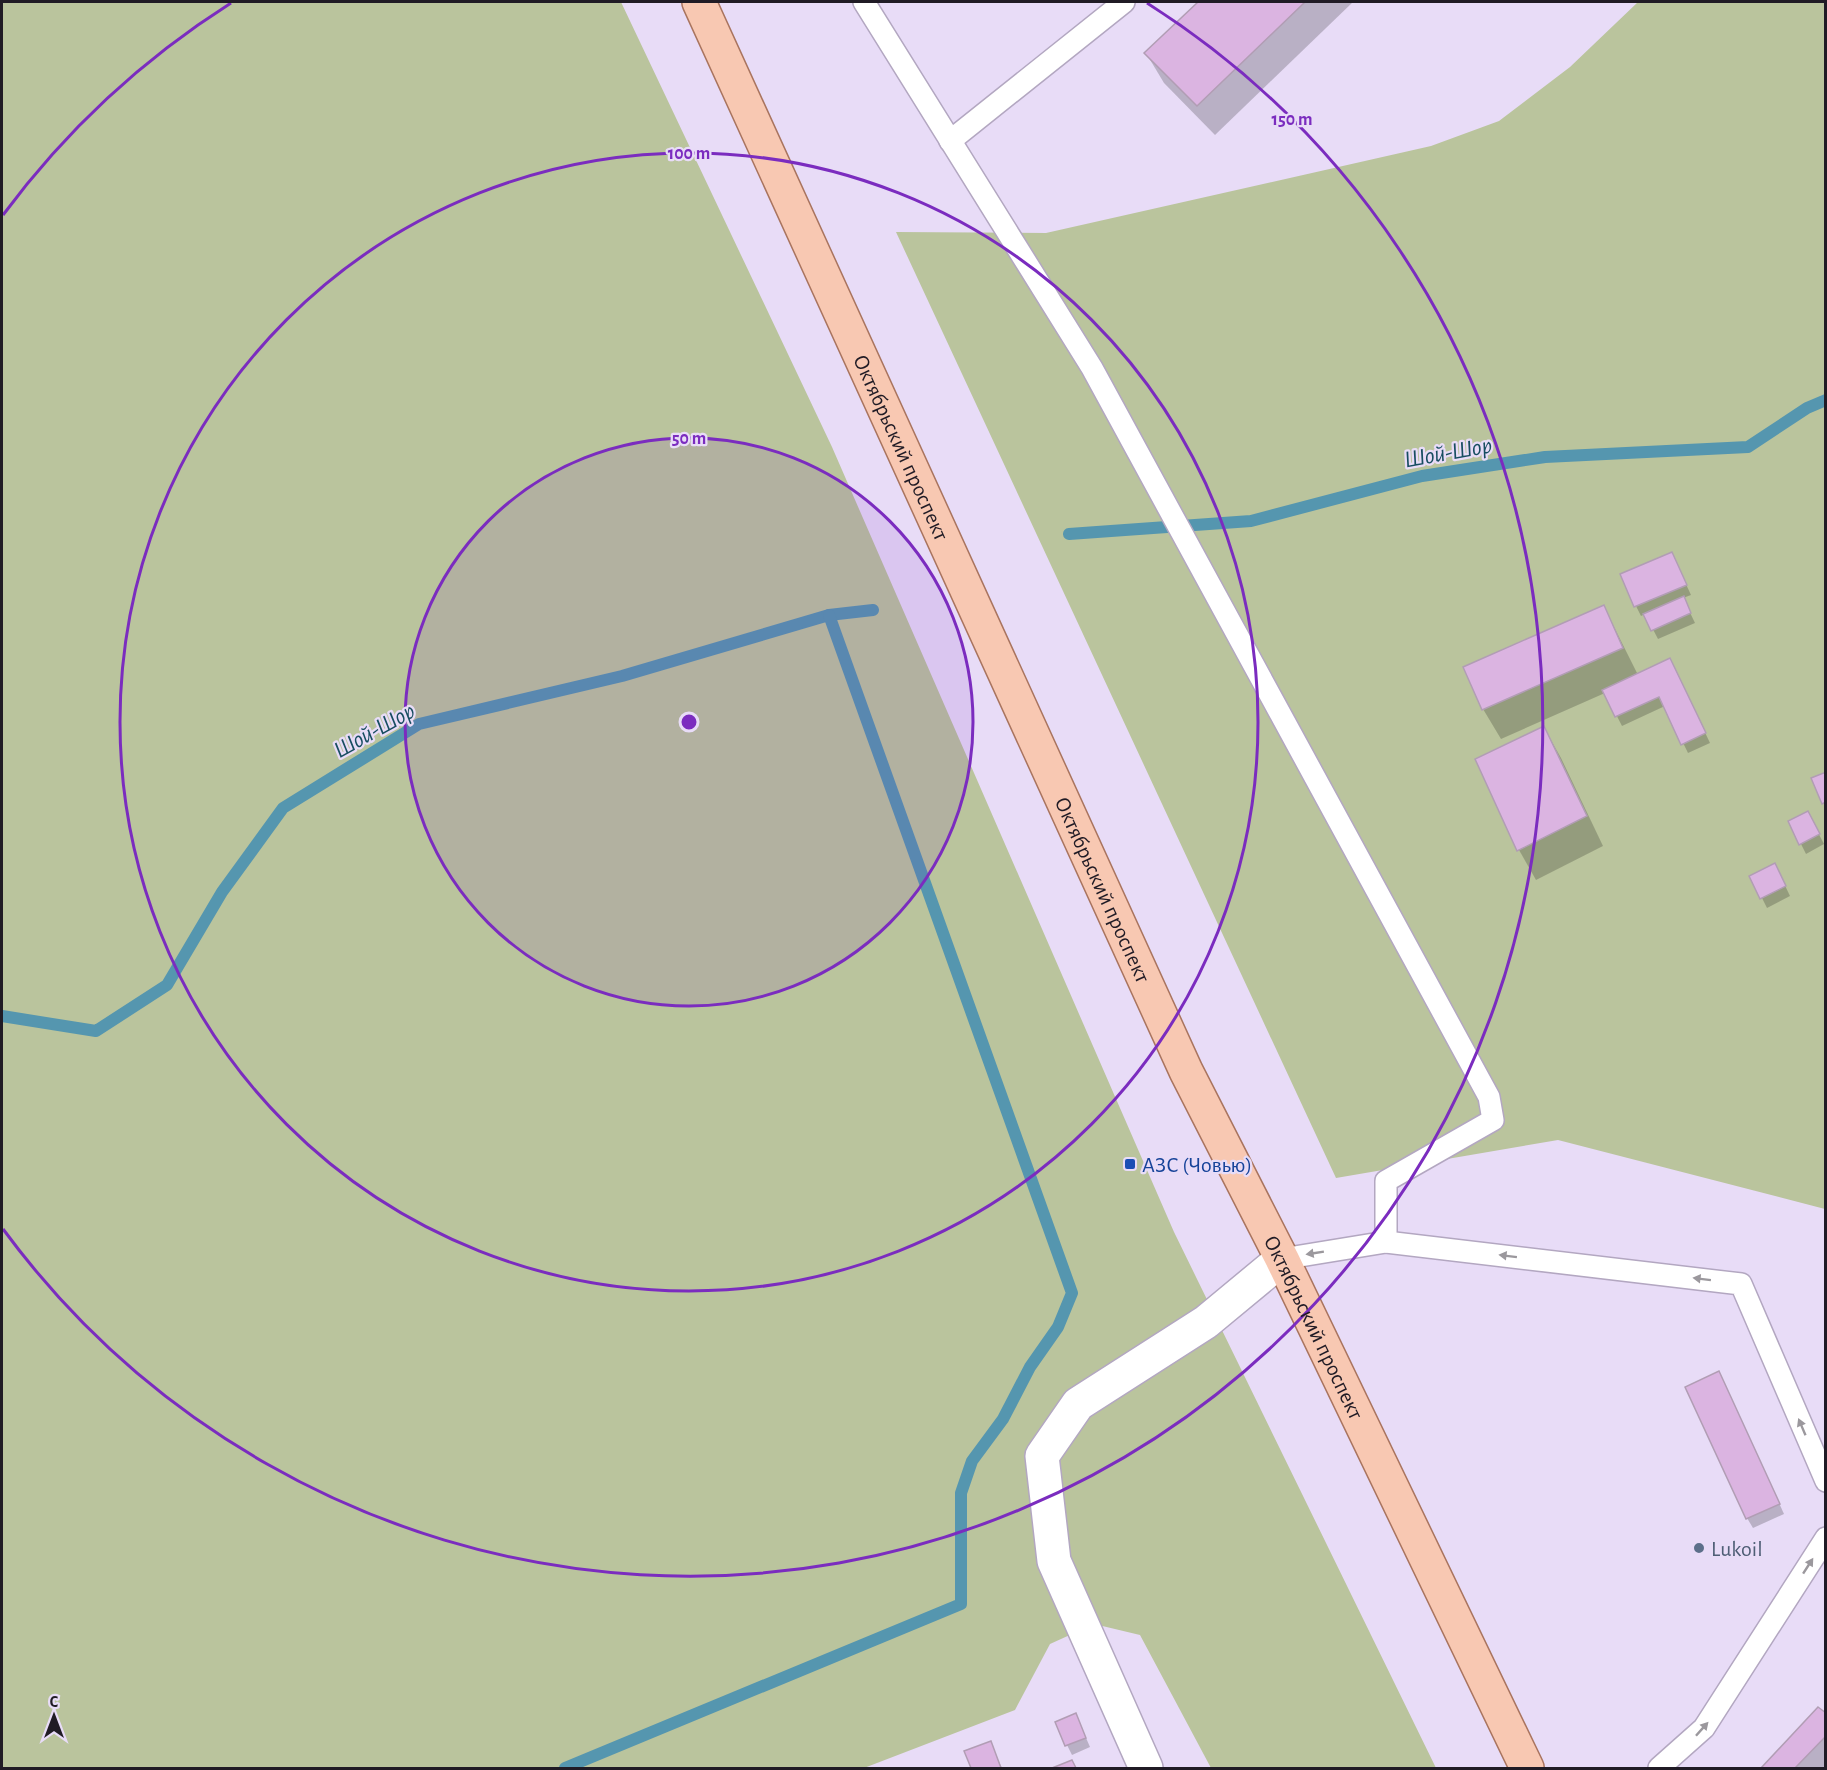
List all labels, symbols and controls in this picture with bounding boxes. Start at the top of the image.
text: 150 m [1272,111,1312,129]
text: 100 m [668,145,710,163]
street label: Октябрьский проспект [849,351,953,544]
text: 50 m [672,430,706,448]
water label: Шой-Шор [1403,433,1494,472]
water label: Шой-Шор [330,699,419,763]
centre of rings [679,712,699,732]
street label: Октябрьский проспект [1051,794,1154,987]
place label: АЗС (Човью) [1142,1154,1252,1176]
marker: АЗС (Човью) [1123,1157,1137,1171]
street label: Октябрьский проспект [1260,1232,1368,1424]
one-way arrow [1306,1249,1325,1258]
one-way arrow [1499,1251,1518,1261]
one-way arrow [1693,1274,1712,1284]
one-way arrow [1797,1418,1807,1436]
place label: Lukoil [1711,1538,1763,1560]
marker: Lukoil [1692,1541,1706,1555]
one-way arrow [1802,1558,1813,1574]
north arrow [24,1686,84,1746]
text: С [50,1694,59,1710]
one-way arrow [1695,1722,1708,1737]

